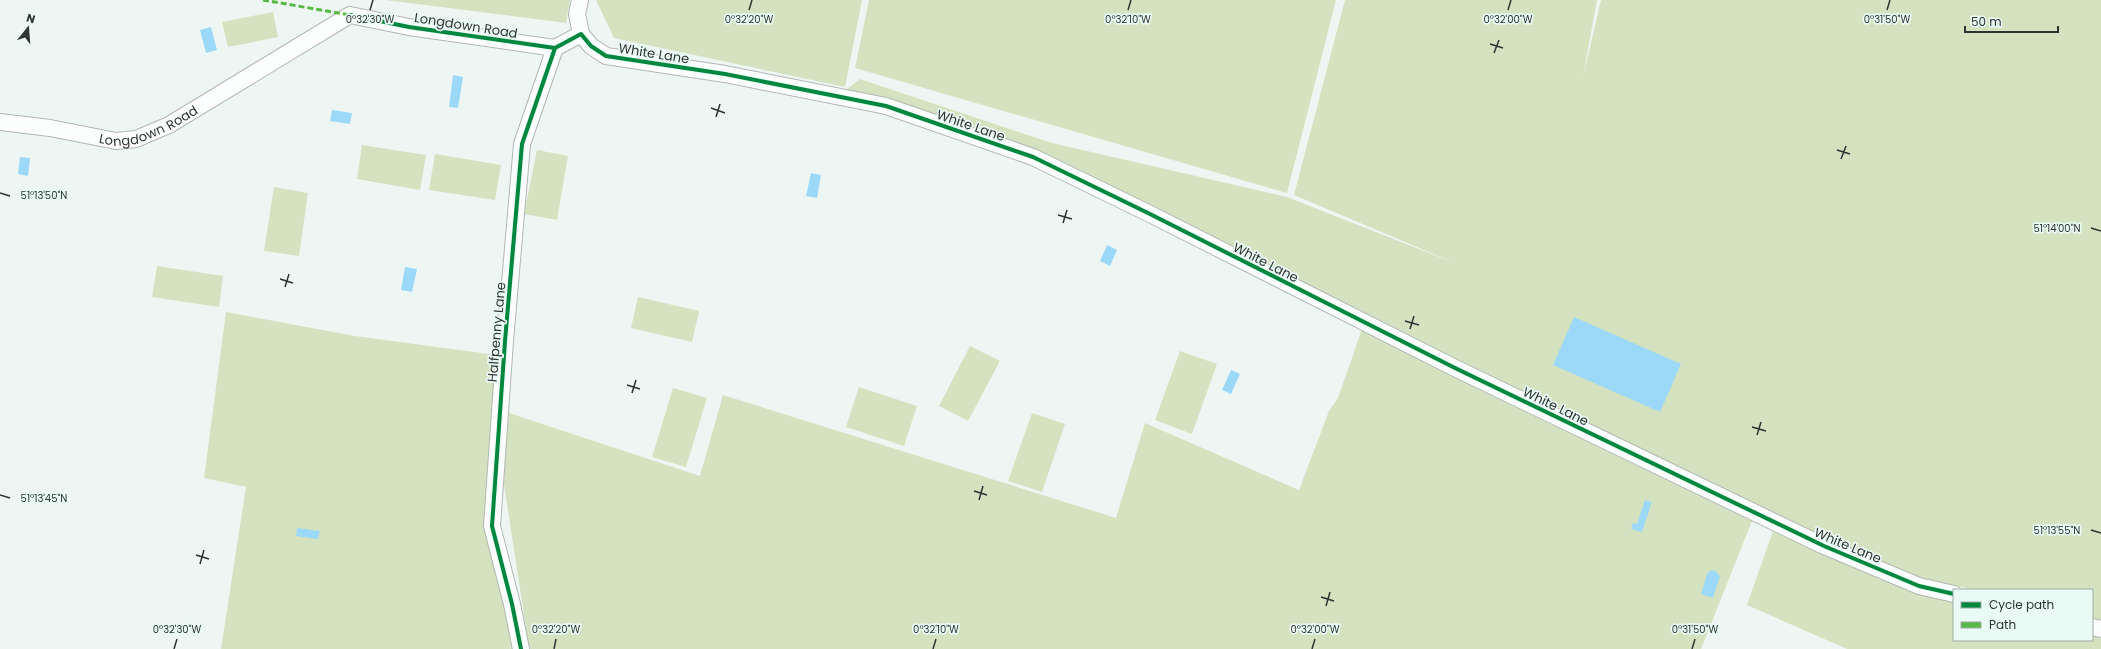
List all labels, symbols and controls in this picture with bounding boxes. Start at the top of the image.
north arrow [8,8,48,48]
street label: Longdown Road [413,8,519,43]
scale bar [1965,8,2058,34]
text: N [25,10,37,27]
text: 0°32'30"W [346,12,394,27]
text: 0°32'20"W [725,12,773,27]
text: 0°32'10"W [1105,12,1151,27]
text: 0°32'00"W [1484,12,1533,27]
text: 0°31'50"W [1864,12,1910,27]
text: 50 m [1971,13,2002,30]
street label: White Lane [617,39,691,68]
street label: Longdown Road [98,101,201,151]
street label: White Lane [934,105,1008,146]
text: 51°13'50"N [21,188,67,203]
text: 51°14'00"N [2033,221,2081,236]
street label: White Lane [1230,238,1302,287]
street label: Halfpenny Lane [483,281,510,383]
street label: White Lane [1520,382,1592,431]
text: 51°13'45"N [21,491,67,506]
street label: White Lane [1811,523,1884,568]
text: 51°13'55"N [2034,523,2080,538]
legend [1953,589,2093,641]
text: Cycle path [1989,596,2054,613]
text: Path [1989,616,2016,633]
text: 0°32'30"W [153,622,201,637]
text: 0°32'20"W [532,622,580,637]
text: 0°32'10"W [913,622,959,637]
text: 0°32'00"W [1291,622,1340,637]
text: 0°31'50"W [1672,622,1718,637]

